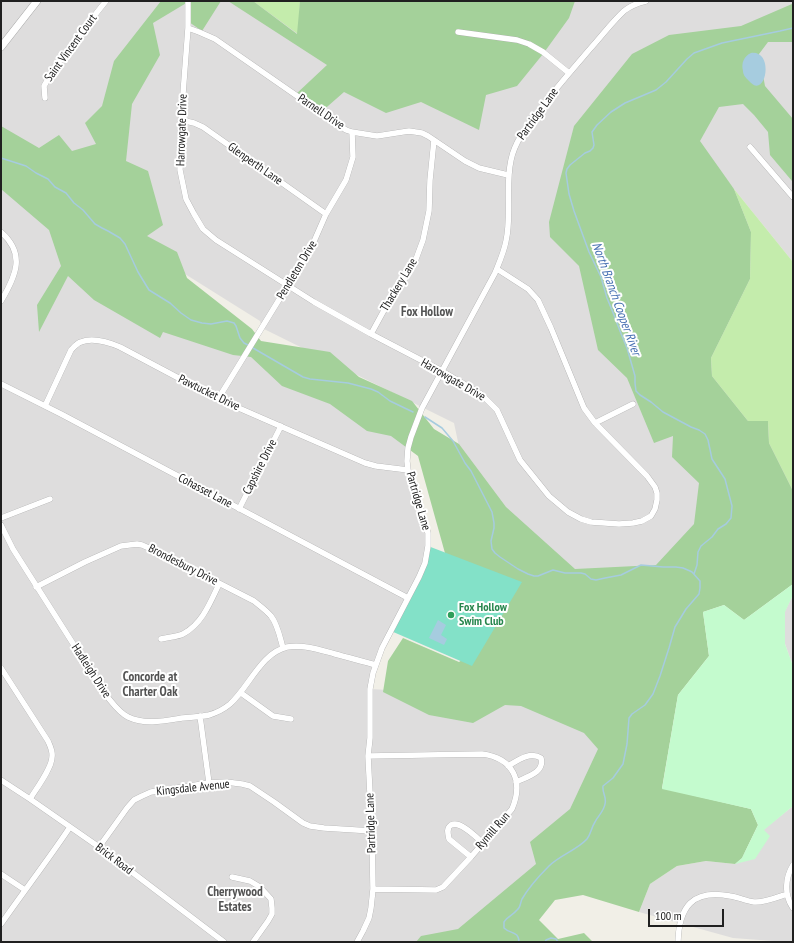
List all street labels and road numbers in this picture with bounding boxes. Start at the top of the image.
street label: Saint Vincent Court [42,12,100,84]
street label: Partridge Lane [514,85,562,143]
street label: Parnell Drive [295,91,347,133]
street label: Harrowgate Drive [174,94,190,166]
street label: Glenperth Lane [225,140,285,188]
street label: Pendleton Drive [274,238,320,302]
street label: Thackery Lane [378,256,420,314]
street label: Harrowgate Drive [418,356,488,404]
street label: Pawtucket Drive [176,372,242,414]
street label: Capshire Drive [240,437,280,497]
street label: Partridge Lane [403,470,433,532]
street label: Cohasset Lane [175,471,235,511]
street label: Brondesbury Drive [146,541,220,589]
street label: Hadleigh Drive [68,641,114,701]
street label: Kingsdale Avenue [156,777,230,799]
street label: Partridge Lane [363,793,379,853]
street label: Rymill Run [473,809,513,853]
street label: Brick Road [92,840,136,878]

